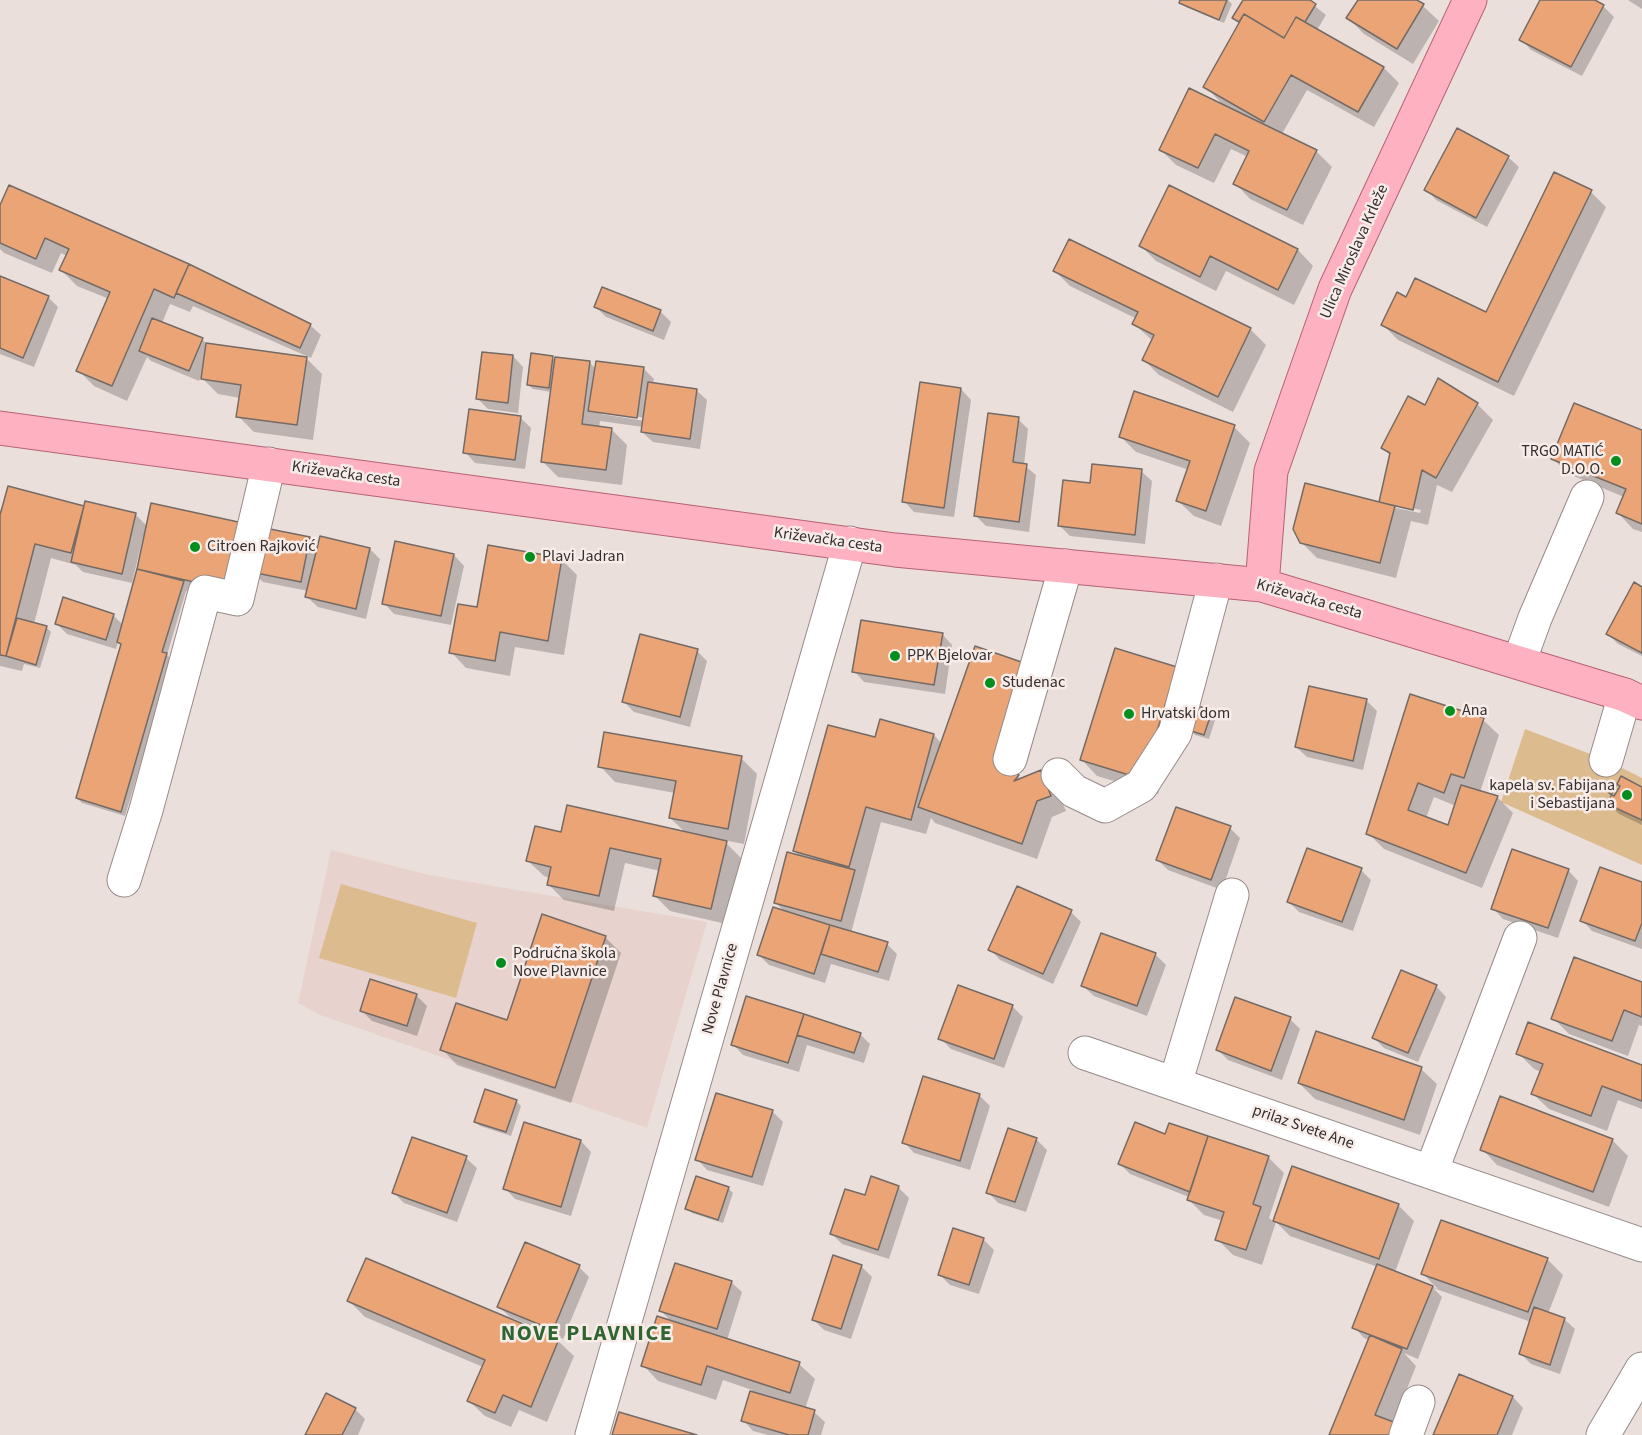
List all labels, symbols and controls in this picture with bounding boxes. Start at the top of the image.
street label: Ulica Miroslava Krleže [1317,182,1393,322]
place label: TRGO MATIĆ D.O.O. [1521,442,1604,480]
marker: TRGO MATIĆ D.O.O. [1609,454,1623,468]
street label: Križevačka cesta [291,458,401,492]
street label: Križevačka cesta [773,524,883,558]
place label: Citroen Rajković [207,537,315,557]
marker: Citroen Rajković [188,540,202,554]
place label: Plavi Jadran [542,547,624,567]
marker: Plavi Jadran [523,550,537,564]
street label: Križevačka cesta [1254,576,1364,624]
place label: PPK Bjelovar [907,646,992,666]
marker: PPK Bjelovar [888,649,902,663]
place label: Studenac [1002,673,1065,693]
marker: Studenac [983,676,997,690]
place label: Ana [1462,701,1488,721]
place label: Hrvatski dom [1141,704,1230,724]
marker: Ana [1443,704,1457,718]
marker: Hrvatski dom [1122,707,1136,721]
place label: kapela sv. Fabijana i Sebastijana [1489,776,1615,814]
marker: kapela sv. Fabijana i Sebastijana [1620,788,1634,802]
street label: Nove Plavnice [699,941,743,1037]
place label: Područna škola Nove Plavnice [513,944,616,982]
marker: Područna škola Nove Plavnice [494,956,508,970]
street label: prilaz Svete Ane [1250,1102,1356,1154]
district label: NOVE PLAVNICE [501,1322,673,1348]

